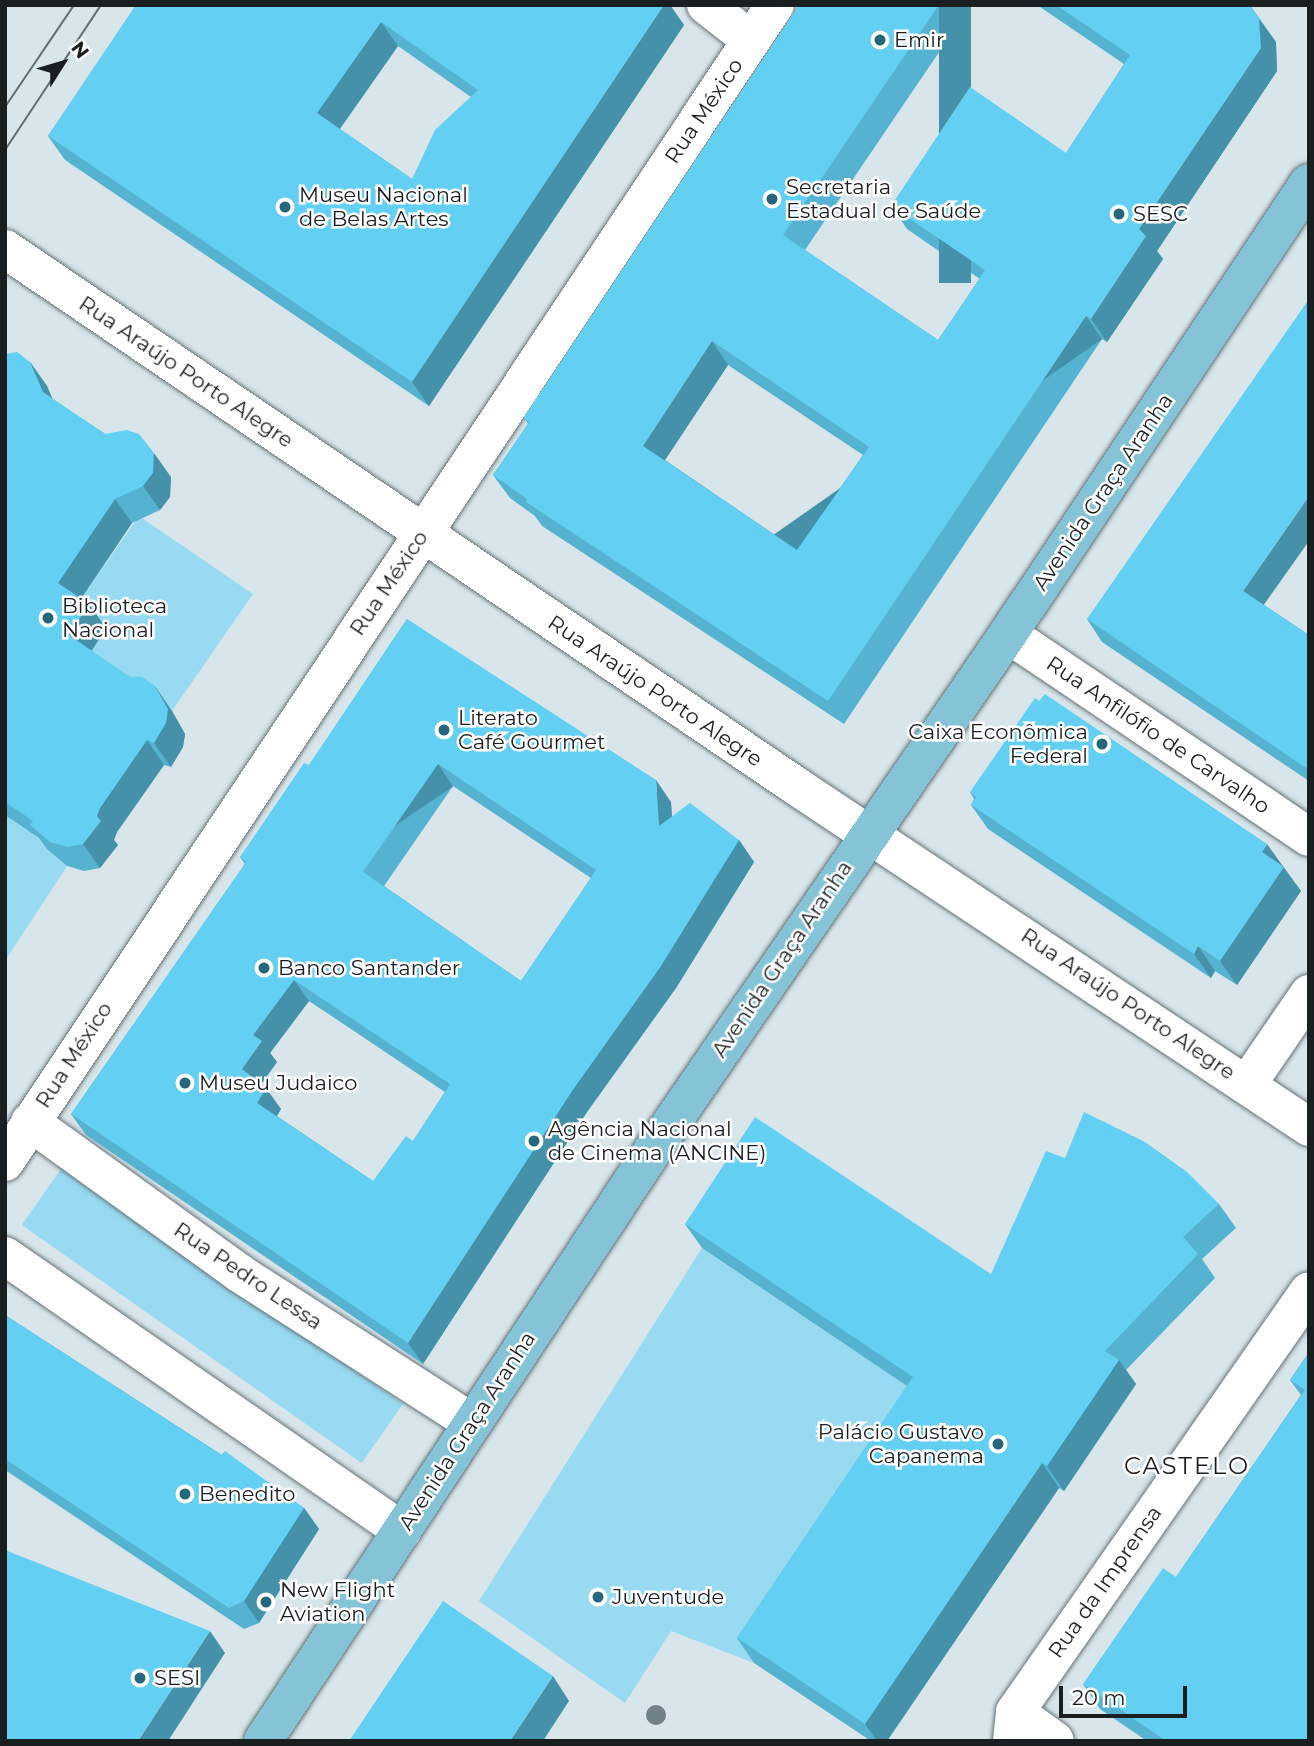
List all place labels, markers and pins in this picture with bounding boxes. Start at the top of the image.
place label: Emir [894,27,944,53]
marker: Emir [872,32,888,48]
place label: Secretaria Estadual de Saúde [786,174,981,224]
place label: Museu Nacional de Belas Artes [299,182,468,232]
marker: Secretaria Estadual de Saúde [764,191,780,207]
marker: Museu Nacional de Belas Artes [277,199,293,215]
place label: SESC [1133,201,1188,227]
marker: SESC [1111,206,1127,222]
place label: Biblioteca Nacional [62,593,167,643]
marker: Biblioteca Nacional [40,610,56,626]
place label: Literato Café Gourmet [458,705,605,755]
place label: Caixa Econômica Federal [908,719,1088,769]
marker: Literato Café Gourmet [436,722,452,738]
marker: Caixa Econômica Federal [1094,736,1110,752]
place label: Banco Santander [278,955,460,981]
marker: Banco Santander [256,960,272,976]
place label: Museu Judaico [199,1070,357,1096]
marker: Museu Judaico [177,1075,193,1091]
place label: Agência Nacional de Cinema (ANCINE) [548,1116,766,1166]
marker: Agência Nacional de Cinema (ANCINE) [526,1133,542,1149]
place label: Palácio Gustavo Capanema [818,1419,984,1469]
marker: Palácio Gustavo Capanema [990,1436,1006,1452]
place label: Benedito [199,1481,295,1507]
marker: Benedito [177,1486,193,1502]
place label: New Flight Aviation [280,1577,395,1627]
place label: Juventude [612,1584,724,1610]
marker: Juventude [590,1589,606,1605]
marker: New Flight Aviation [258,1594,274,1610]
place label: SESI [154,1665,200,1691]
marker: SESI [132,1670,148,1686]

